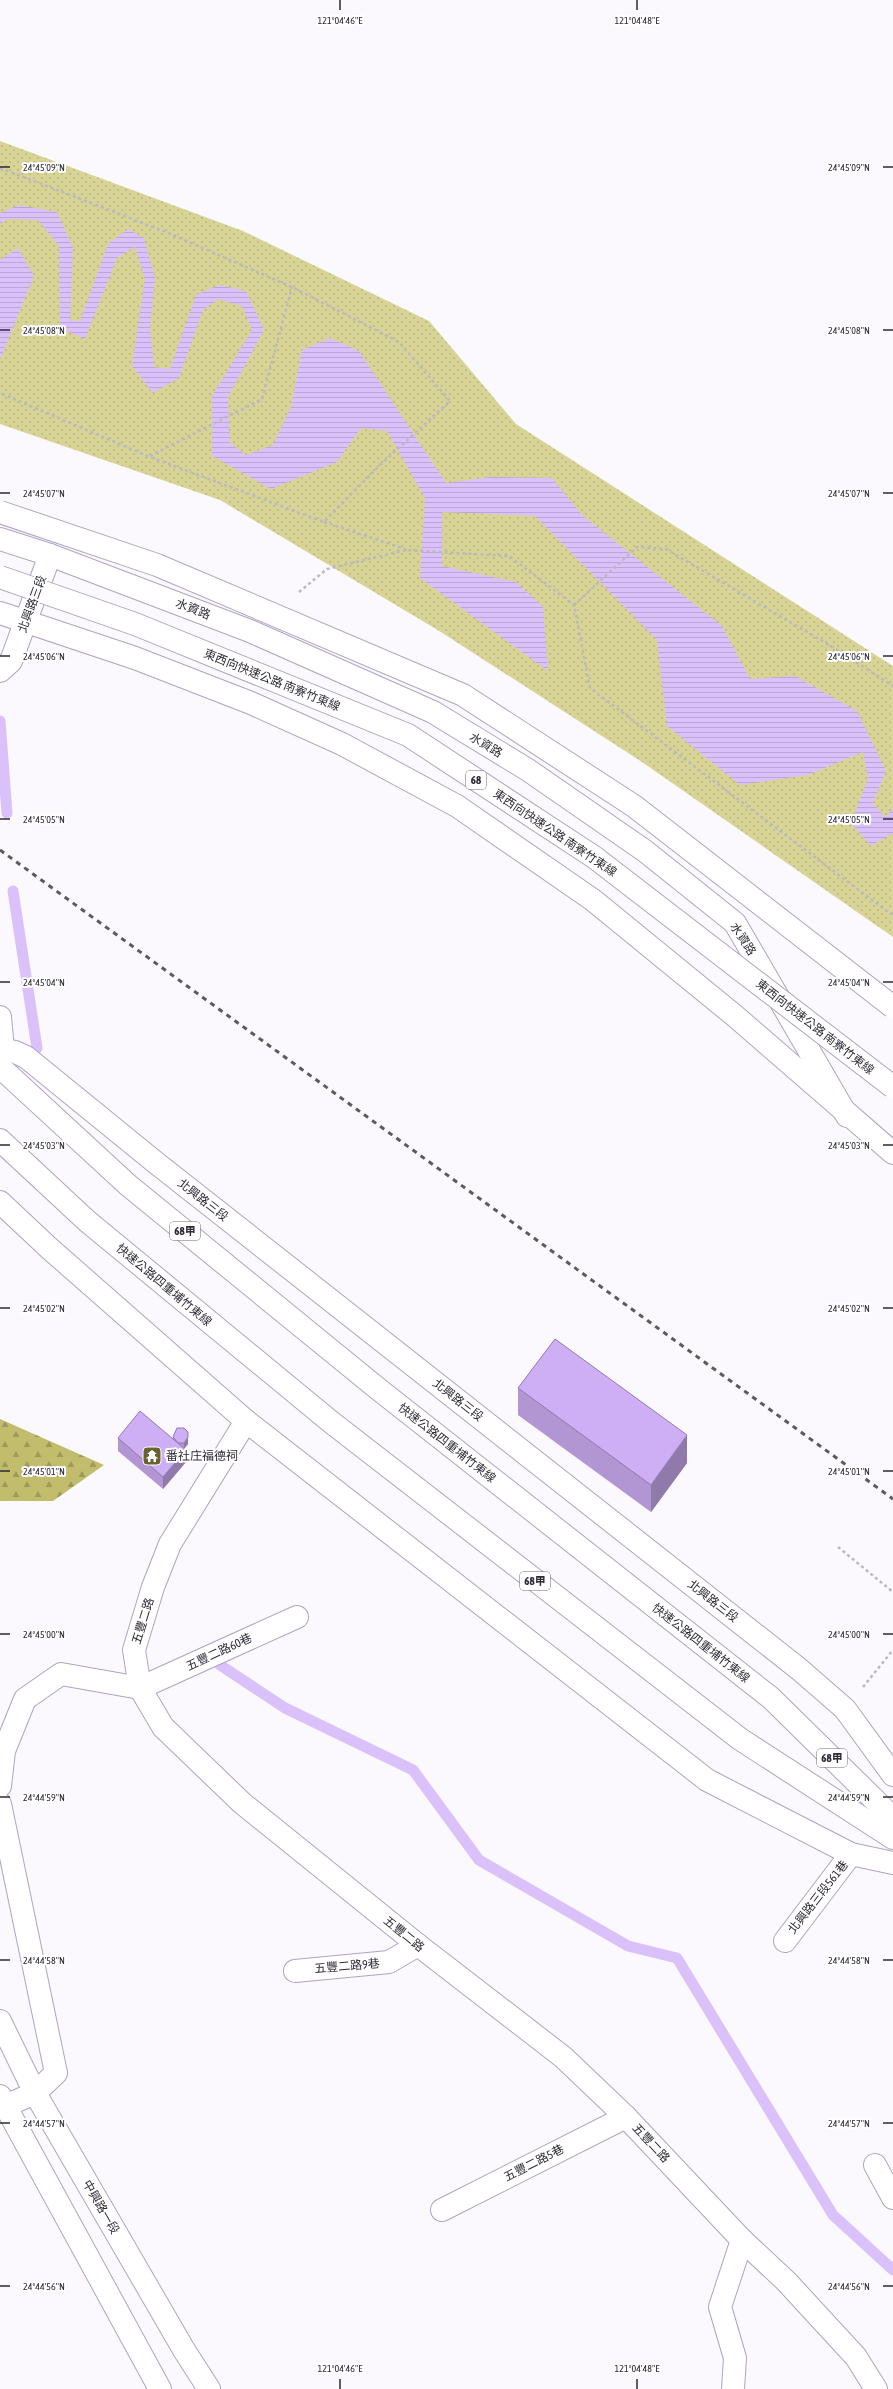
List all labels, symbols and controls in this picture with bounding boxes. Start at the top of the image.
text: 121°04'46"E [318,15,363,26]
text: 121°04'48"E [615,15,660,26]
text: 24°45'09"N [23,162,65,173]
text: 24°45'09"N [828,162,870,173]
text: 24°45'08"N [23,325,65,336]
text: 24°45'08"N [828,325,870,336]
text: 24°45'07"N [23,488,65,499]
text: 24°45'07"N [828,488,870,499]
street label: 北興路三段 [15,573,49,635]
street label: 水資路 [174,596,212,622]
street label: 東西向快速公路 南寮竹東線 [202,646,342,714]
text: 24°45'06"N [23,651,65,662]
text: 24°45'06"N [828,651,870,662]
street label: 水資路 [467,730,505,760]
road number: 68 [466,771,486,789]
street label: 東西向快速公路 南寮竹東線 [491,786,619,880]
text: 24°45'05"N [23,814,65,825]
text: 24°45'05"N [828,814,870,825]
street label: 水資路 [727,920,759,958]
text: 24°45'04"N [23,977,65,988]
street label: 東西向快速公路 南寮竹東線 [753,977,877,1077]
text: 24°45'04"N [828,977,870,988]
text: 24°45'03"N [23,1140,65,1151]
text: 24°45'03"N [828,1140,870,1151]
street label: 北興路三段 [175,1176,231,1224]
road number: 68甲 [170,1222,200,1240]
street label: 快速公路四重埔竹東線 [114,1241,214,1329]
text: 24°45'02"N [23,1303,65,1314]
text: 24°45'02"N [828,1303,870,1314]
street label: 北興路三段 [430,1376,486,1424]
street label: 快速公路四重埔竹東線 [395,1401,499,1485]
temple icon: 番社庄福德祠 [141,1445,163,1467]
place label: 番社庄福德祠 [166,1449,238,1463]
text: 24°45'01"N [23,1466,65,1477]
text: 24°45'01"N [828,1466,870,1477]
road number: 68甲 [520,1572,550,1590]
street label: 北興路三段 [685,1577,741,1625]
street label: 五豐二路 [129,1596,157,1646]
street label: 快速公路四重埔竹東線 [649,1601,753,1685]
text: 24°45'00"N [23,1629,65,1640]
text: 24°45'00"N [828,1629,870,1640]
street label: 五豐二路60巷 [184,1631,254,1673]
road number: 68甲 [817,1749,847,1767]
text: 24°44'59"N [23,1792,65,1803]
text: 24°44'59"N [828,1792,870,1803]
street label: 北興路三段561巷 [785,1858,851,1936]
street label: 五豐二路 [381,1913,427,1955]
text: 24°44'58"N [23,1955,65,1966]
text: 24°44'58"N [828,1955,870,1966]
street label: 五豐二路9巷 [314,1956,380,1976]
text: 24°44'57"N [23,2118,65,2129]
text: 24°44'57"N [828,2118,870,2129]
street label: 五豐二路 [630,2121,672,2165]
street label: 五豐二路5巷 [502,2142,566,2184]
street label: 中興路一段 [80,2178,122,2236]
text: 24°44'56"N [23,2281,65,2292]
text: 24°44'56"N [828,2281,870,2292]
text: 121°04'46"E [318,2363,363,2374]
text: 121°04'48"E [615,2363,660,2374]

